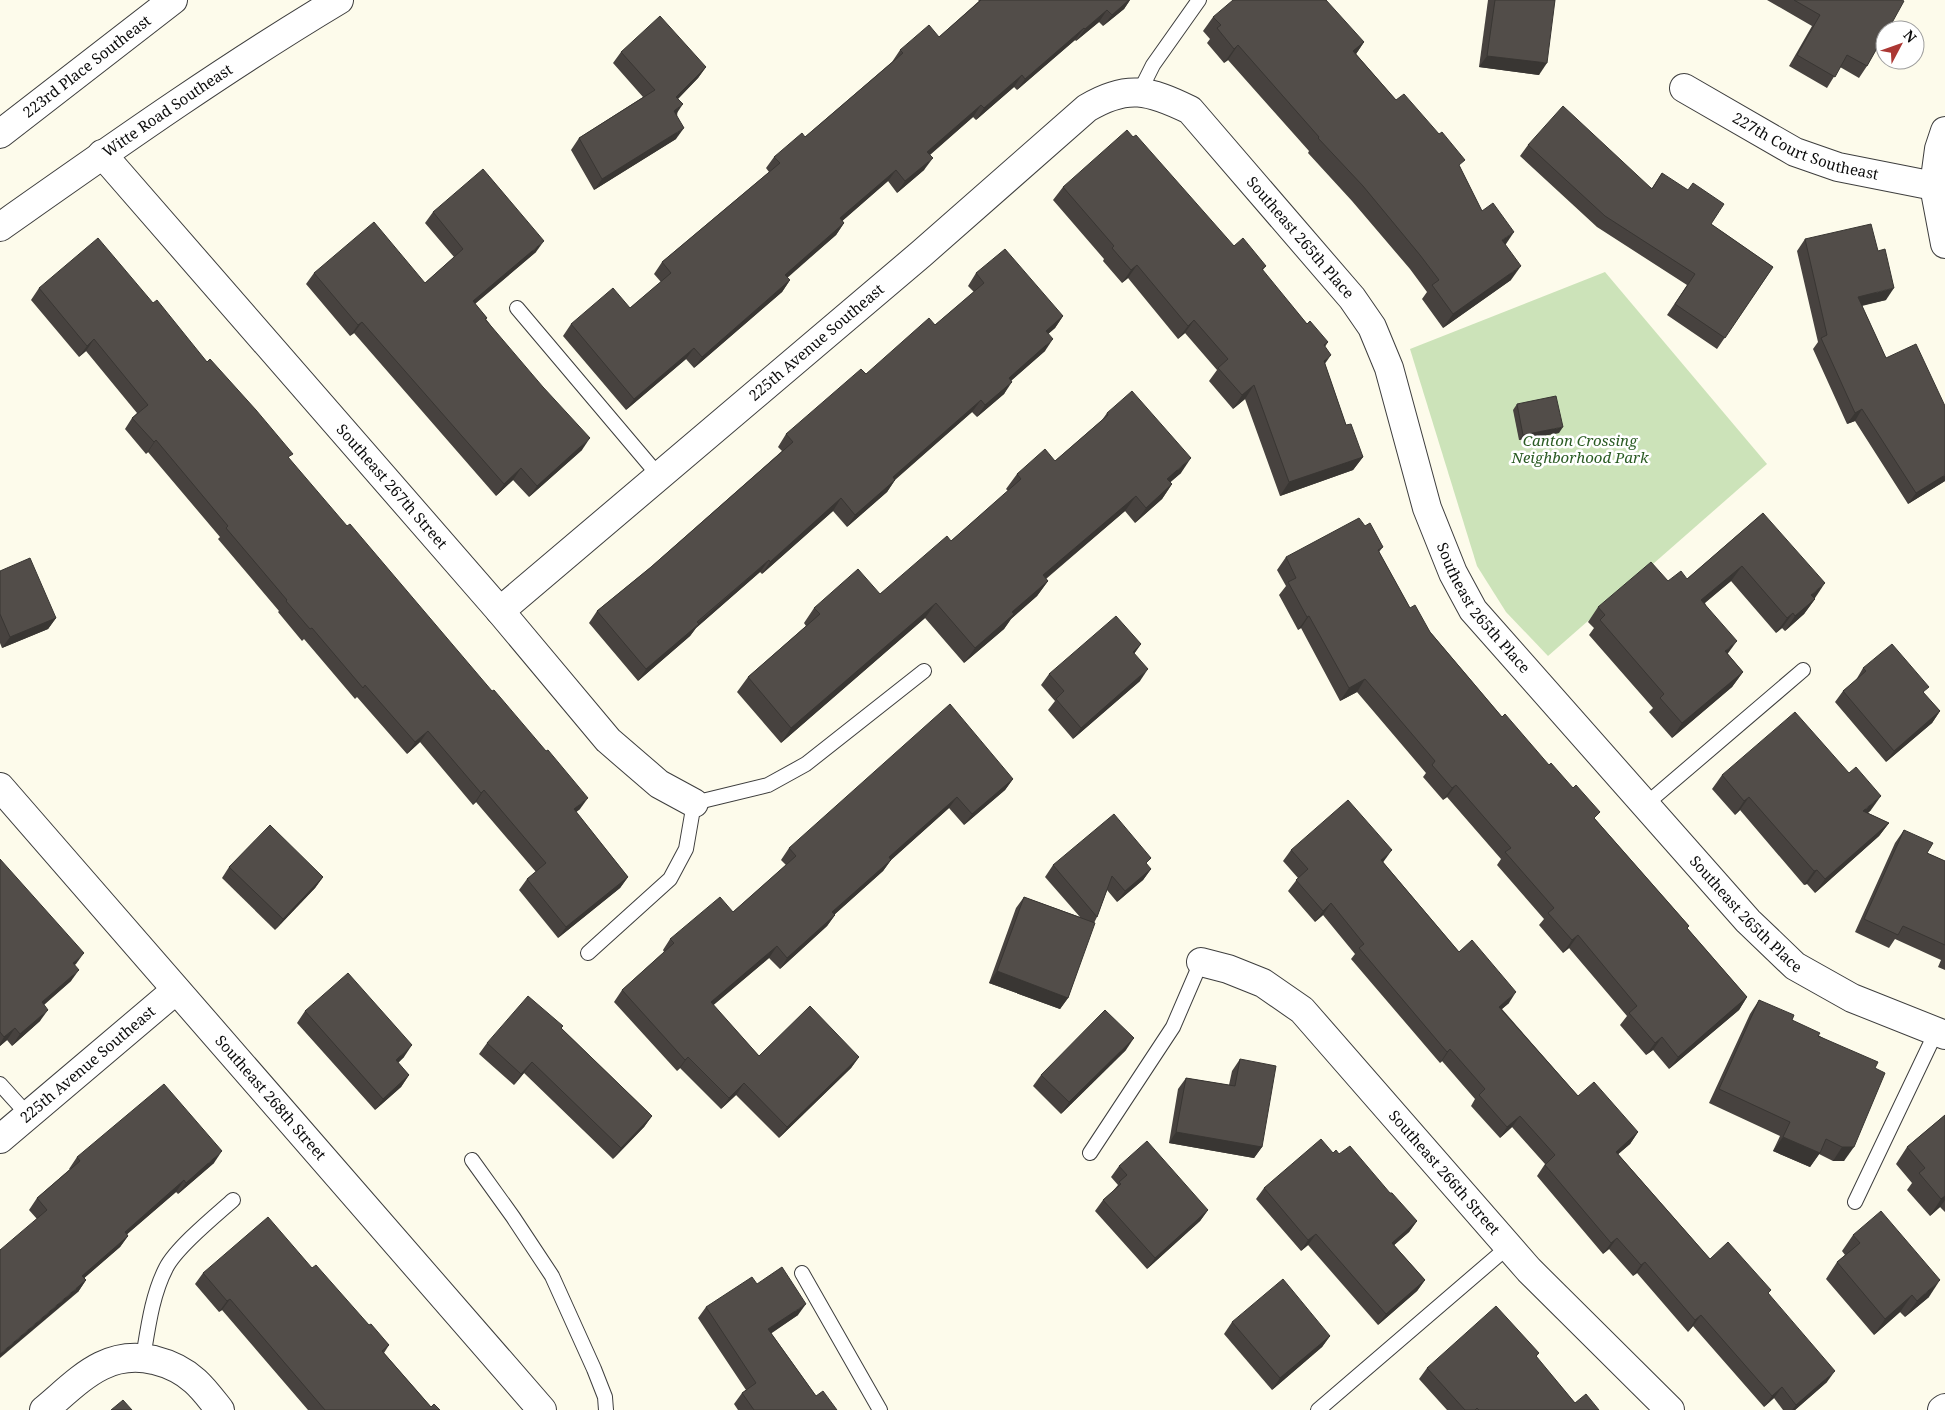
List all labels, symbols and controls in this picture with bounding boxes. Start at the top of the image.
street label: 223rd Place Southeast [18,10,154,122]
north arrow [1875,20,1925,70]
text: N [1899,26,1921,47]
street label: Witte Road Southeast [98,59,236,161]
street label: 227th Court Southeast [1729,107,1880,184]
street label: Southeast 265th Place [1243,172,1359,302]
street label: 225th Avenue Southeast [744,279,888,405]
street label: Southeast 267th Street [333,419,452,553]
park label: Canton Crossing Neighborhood Park [1510,430,1649,467]
street label: Southeast 265th Place [1433,539,1535,677]
street label: Southeast 265th Place [1686,851,1806,977]
street label: 225th Avenue Southeast [15,1001,159,1127]
street label: Southeast 268th Street [211,1030,331,1164]
street label: Southeast 266th Street [1385,1105,1505,1239]

